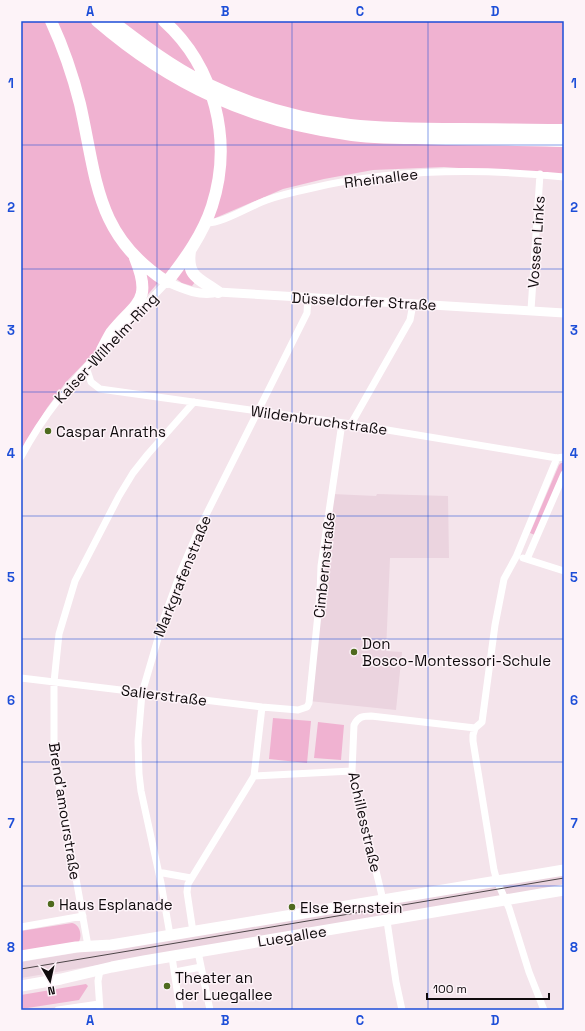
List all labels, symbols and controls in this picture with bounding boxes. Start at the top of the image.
text: A [86,3,95,20]
text: B [221,3,230,20]
text: C [356,3,364,20]
text: D [491,3,500,20]
text: 1 [8,75,14,92]
text: 1 [571,75,577,92]
street label: Rheinallee [343,164,419,192]
street label: Vossen Links [523,195,549,289]
text: 2 [7,199,15,216]
text: 2 [570,199,578,216]
street label: Düsseldorfer Straße [291,288,437,314]
street label: Kaiser-Wilhelm-Ring [50,289,162,407]
text: 3 [7,322,15,339]
text: 3 [570,322,578,339]
street label: Wildenbruchstraße [249,401,389,439]
place label: Caspar Anraths [56,422,166,441]
marker: Caspar Anraths [43,426,53,436]
text: 4 [7,445,15,462]
text: 4 [570,445,578,462]
street label: Cimbernstraße [309,511,339,619]
street label: Markgrafenstraße [149,512,215,640]
text: 5 [7,569,15,586]
text: 5 [570,569,578,586]
place label: Don Bosco-Montessori-Schule [362,634,551,670]
marker: Don Bosco-Montessori-Schule [349,647,359,657]
street label: Salierstraße [120,680,208,710]
text: 6 [7,692,15,709]
text: 6 [570,692,578,709]
street label: Brend'amourstraße [45,741,85,881]
street label: Achillesstraße [344,770,386,874]
text: 7 [7,815,15,832]
text: 7 [570,815,578,832]
place label: Haus Esplanade [59,895,173,914]
place label: Else Bernstein [300,898,403,917]
marker: Haus Esplanade [46,899,56,909]
marker: Else Bernstein [287,902,297,912]
street label: Luegallee [256,921,328,951]
text: 8 [7,939,15,956]
text: 8 [570,939,578,956]
north arrow [30,961,70,1001]
place label: Theater an der Luegallee [175,968,273,1004]
scale bar [427,975,549,1001]
marker: Theater an der Luegallee [162,981,172,991]
text: 100 m [433,981,467,997]
text: N [47,983,56,998]
text: A [86,1012,95,1029]
text: B [221,1012,230,1029]
text: C [356,1012,364,1029]
text: D [491,1012,500,1029]

